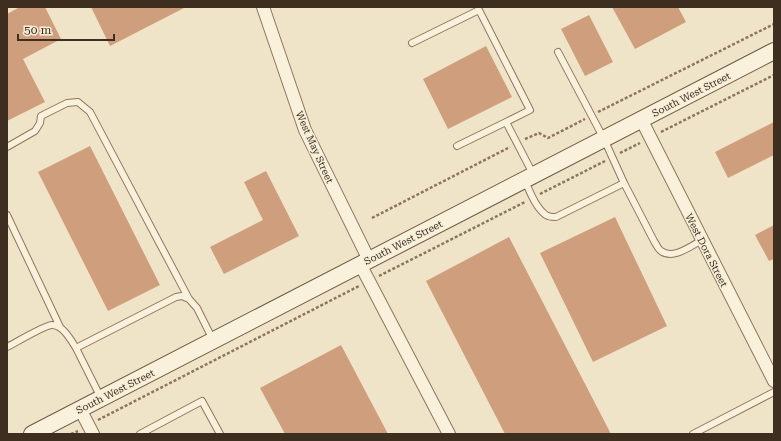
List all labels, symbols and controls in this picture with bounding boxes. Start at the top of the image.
scale bar [18,16,114,42]
text: 50 m [24,23,51,37]
street label: South West Street [650,70,732,119]
street label: West May Street [294,109,336,185]
street label: West Dora Street [683,212,730,289]
street label: South West Street [362,218,444,267]
street label: South West Street [74,367,156,416]

